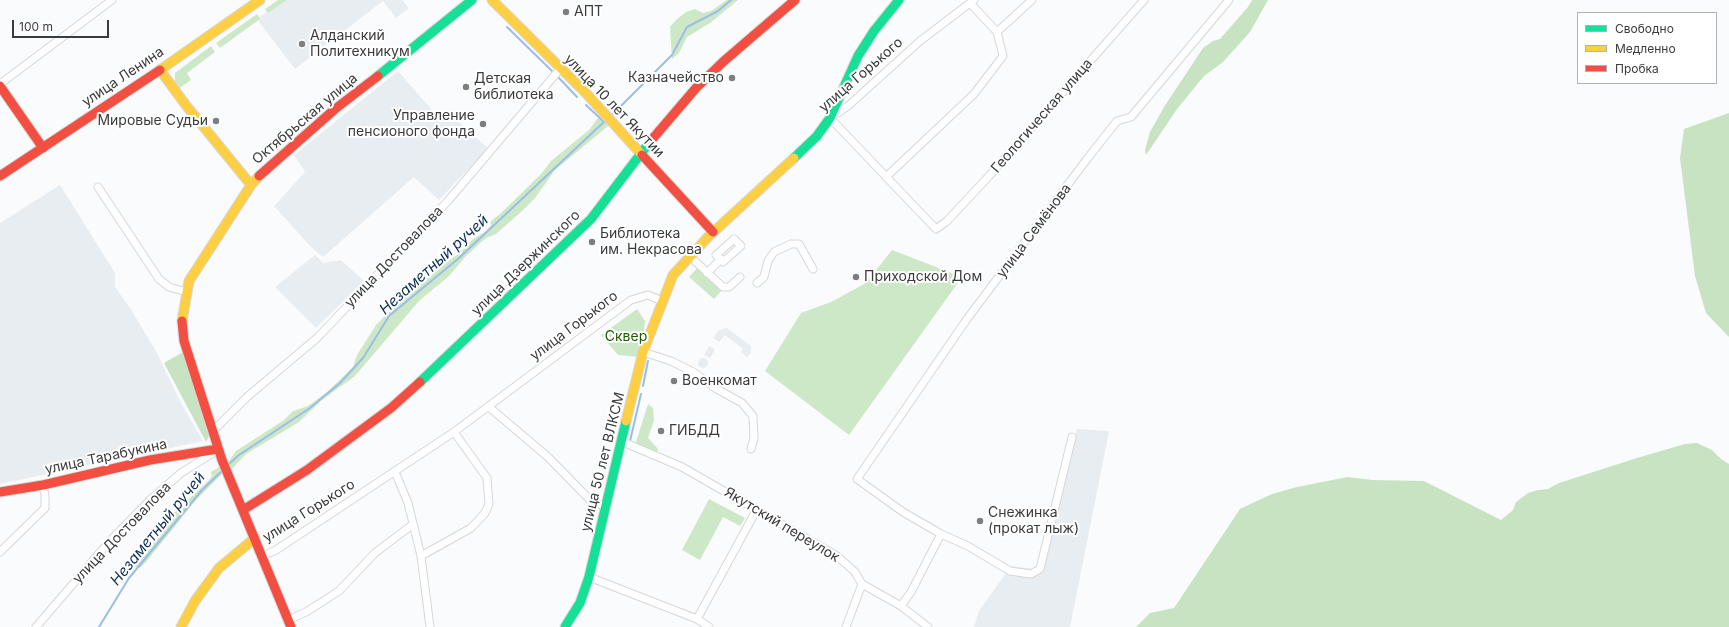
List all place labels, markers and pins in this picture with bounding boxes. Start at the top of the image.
place label: АПТ [574,4,603,20]
marker: АПТ [561,7,571,17]
place label: Алданский Политехникум [310,28,410,60]
marker: Алданский Политехникум [297,39,307,49]
place label: Казначейство [628,70,724,86]
place label: Детская библиотека [474,71,553,104]
marker: Казначейство [727,73,737,83]
marker: Детская библиотека [461,82,471,92]
place label: Управление пенсионого фонда [348,108,475,140]
place label: Мировые Судьи [97,113,208,129]
marker: Мировые Судьи [211,116,221,126]
marker: Управление пенсионого фонда [478,119,488,129]
place label: Библиотека им. Некрасова [600,226,702,258]
marker: Библиотека им. Некрасова [587,237,597,247]
place label: Приходской Дом [864,269,982,285]
marker: Приходской Дом [851,272,861,282]
place label: Военкомат [682,373,757,389]
marker: Военкомат [669,376,679,386]
place label: ГИБДД [669,423,720,439]
marker: ГИБДД [656,426,666,436]
place label: Снежинка (прокат лыж) [988,505,1079,538]
marker: Снежинка (прокат лыж) [975,516,985,526]

